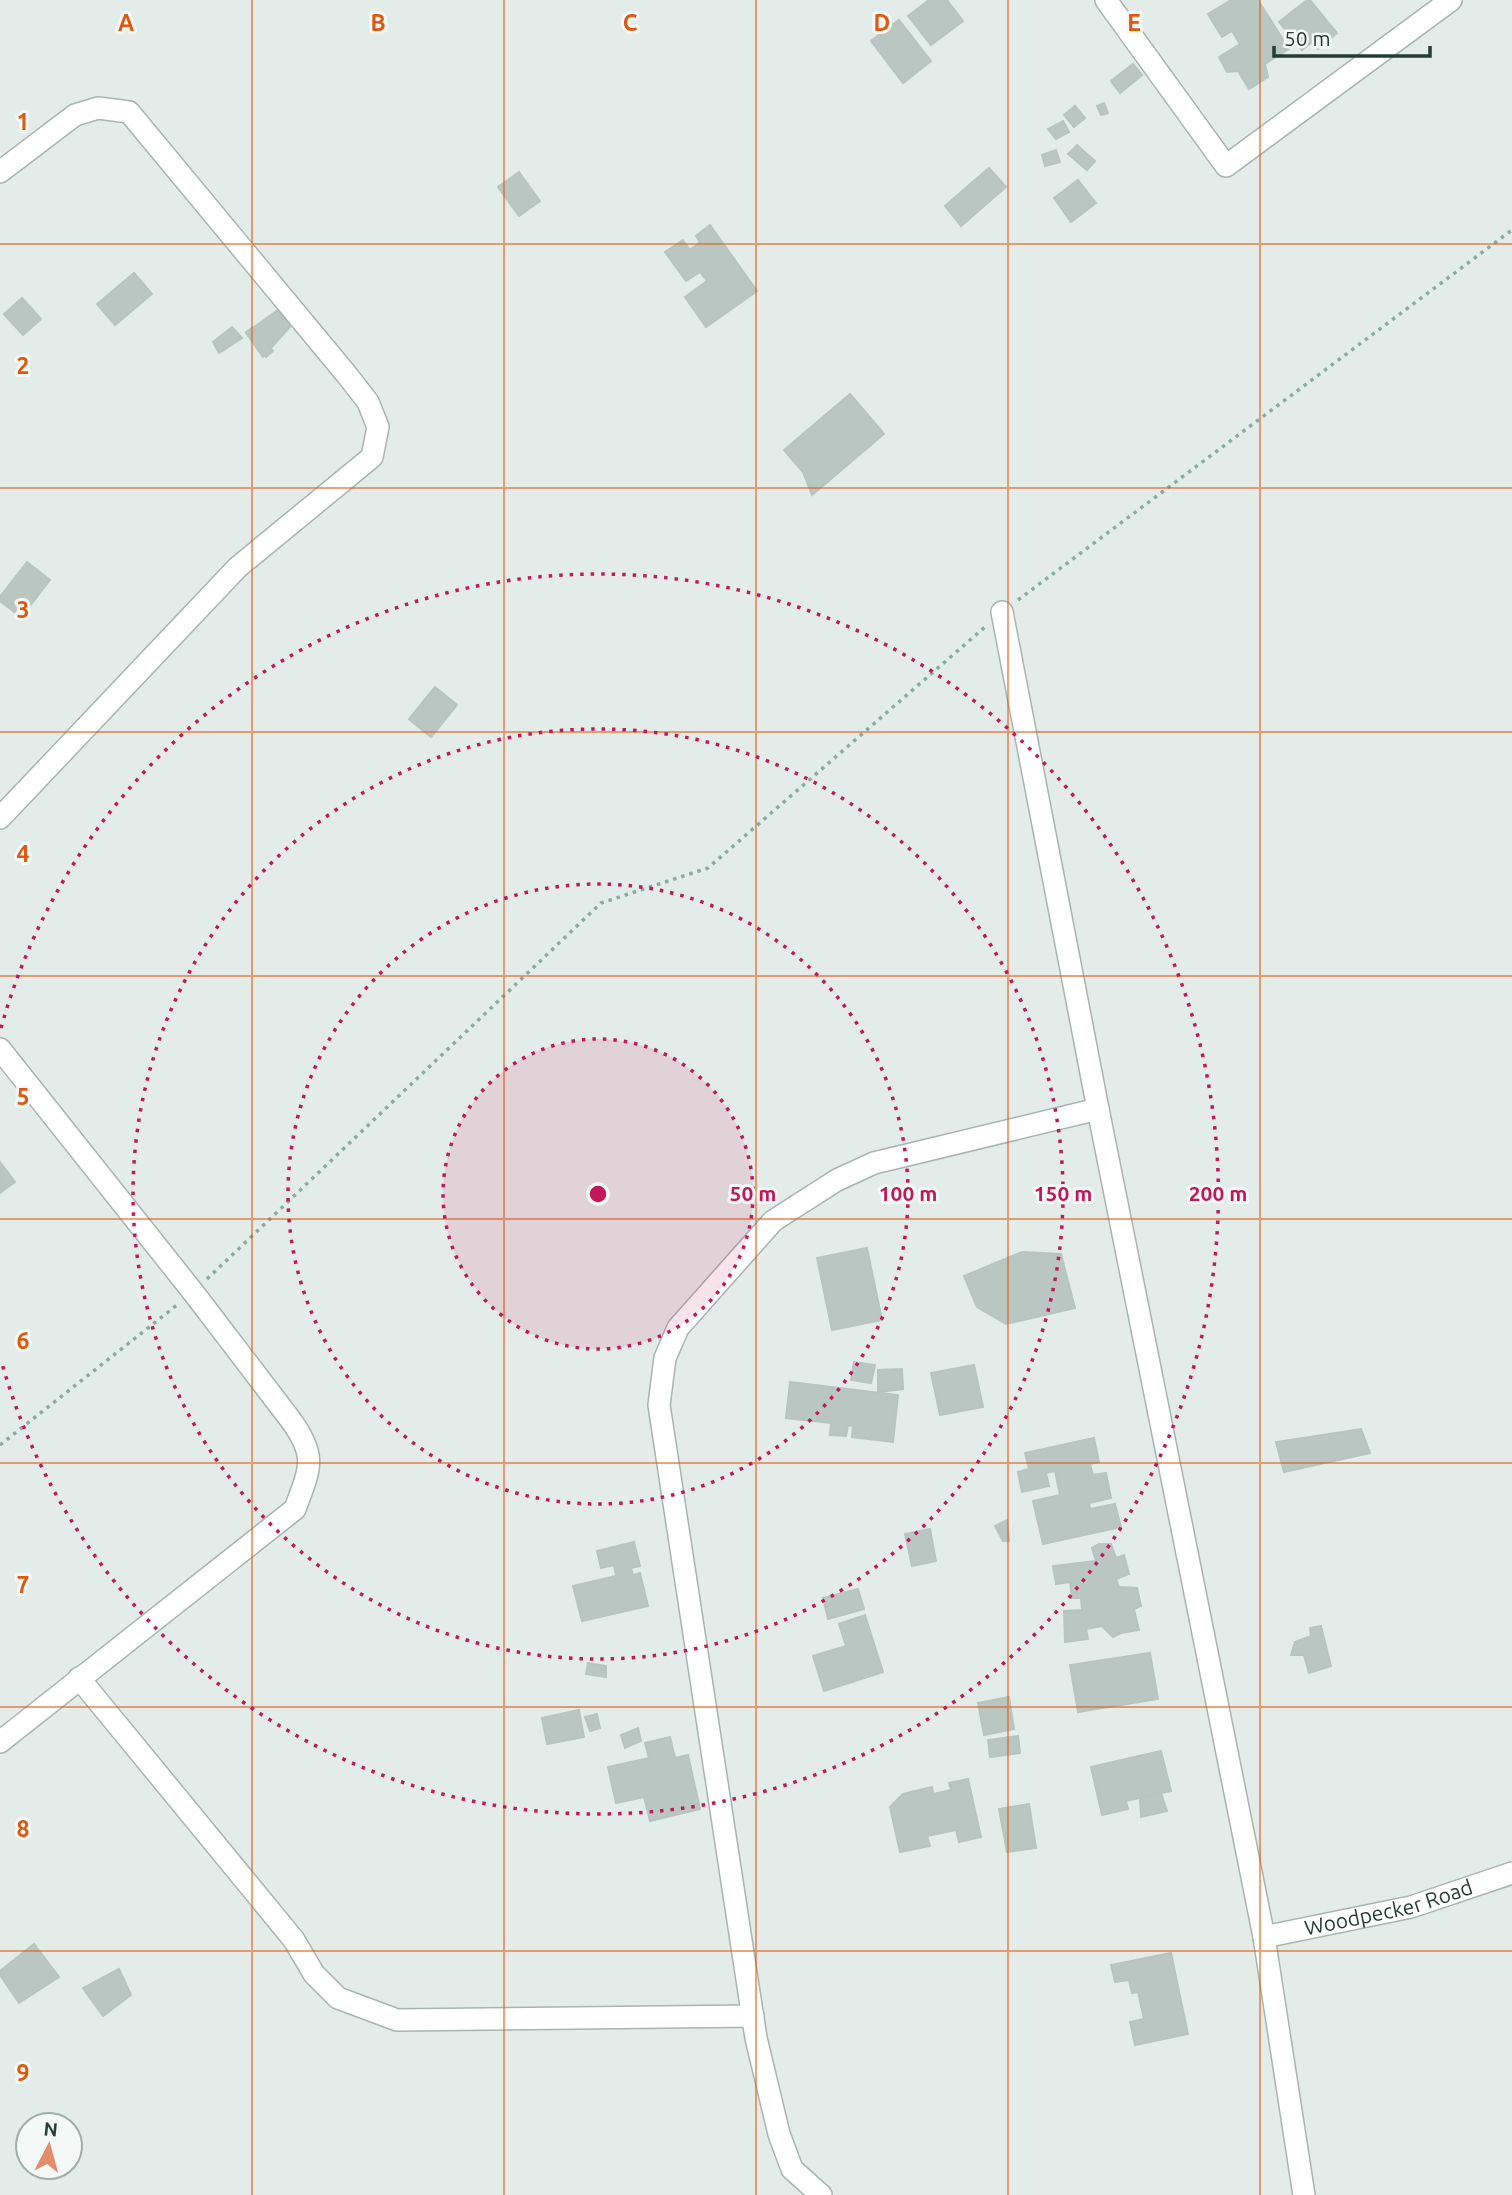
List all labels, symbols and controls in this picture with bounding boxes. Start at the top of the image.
text: A [118,10,134,35]
text: B [370,10,386,35]
text: C [623,10,638,35]
text: D [874,10,890,35]
text: E [1127,10,1141,35]
scale bar [1274,14,1430,58]
text: 50 m [1284,26,1331,50]
text: 1 [17,109,29,134]
text: 2 [17,353,29,378]
text: 3 [17,597,29,622]
text: 4 [17,841,30,866]
text: 5 [17,1084,29,1109]
text: 50 m [730,1181,776,1205]
text: 100 m [879,1181,937,1205]
text: 150 m [1034,1181,1092,1205]
text: 200 m [1189,1181,1247,1205]
centre of rings [586,1182,610,1206]
text: 6 [17,1328,30,1353]
text: 7 [17,1572,29,1597]
text: 8 [17,1816,29,1841]
street label: Woodpecker Road [1302,1874,1475,1939]
text: 9 [17,2060,29,2085]
north arrow [14,2111,84,2181]
text: N [43,2117,59,2141]

